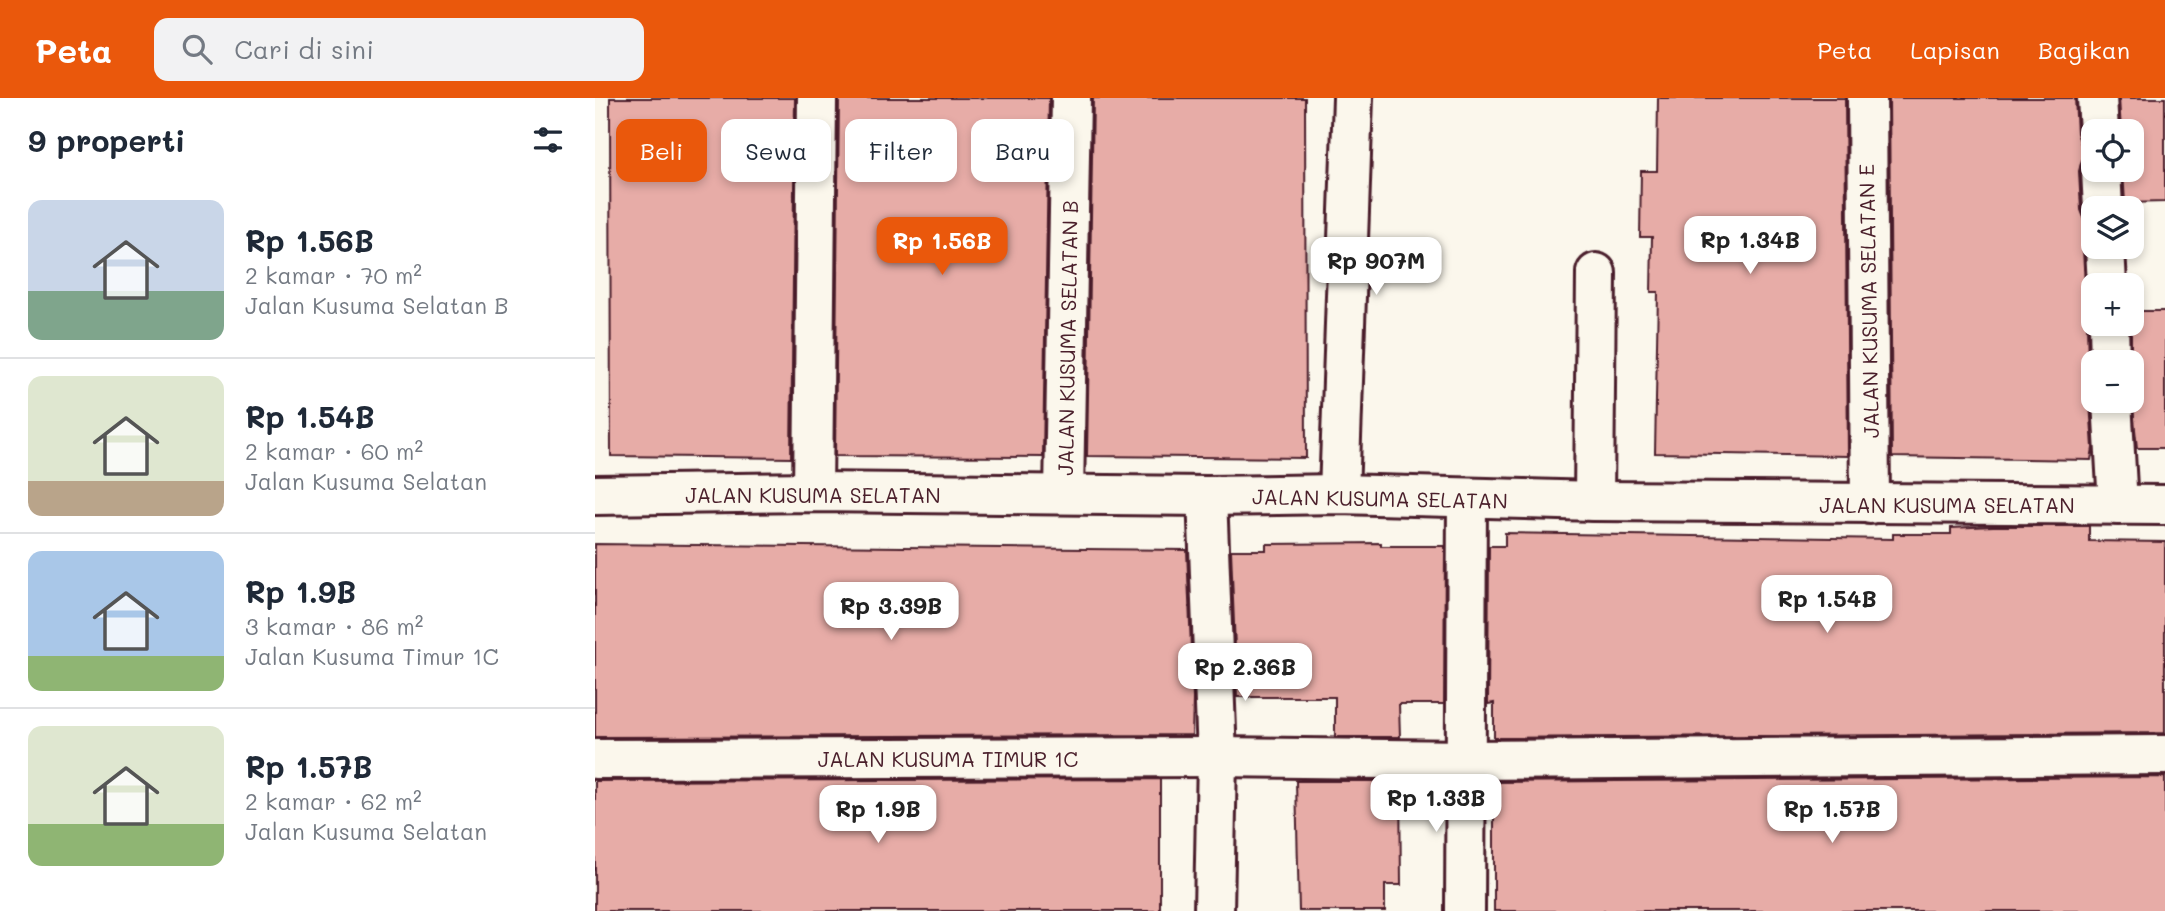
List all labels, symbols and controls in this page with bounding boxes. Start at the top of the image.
search box [154,18,644,81]
text: Peta [35,28,112,71]
icon: search [178,30,216,68]
text: Cari di sini [234,32,374,66]
text: Peta [1817,34,1872,65]
text: Lapisan [1910,34,2000,65]
text: Bagikan [2038,34,2130,65]
chip: Beli [616,119,707,182]
chip: Sewa [721,119,831,182]
chip: Filter [845,119,957,182]
chip: Baru [971,119,1074,182]
map controls [2081,119,2144,413]
button: locate [2081,119,2144,182]
text: 9 properti [28,120,185,160]
icon: filters [529,121,567,159]
street label: JALAN KUSUMA SELATAN E [1852,164,1884,438]
button: layers [2081,196,2144,259]
street label: JALAN KUSUMA SELATAN B [1051,200,1083,476]
pin: Rp 1.34B [1678,216,1822,276]
pin: Rp 1.56B [870,218,1014,277]
text: Rp 1.56B [245,220,374,260]
text: Rp 1.34B [1700,224,1800,254]
text: Rp 1.56B [893,225,991,255]
icon: home [84,228,168,312]
pin: Rp 907M [1311,238,1441,297]
text: Rp 907M [1327,245,1425,275]
text: 2 kamar · 70 m² [245,260,422,290]
button: + [2081,273,2144,336]
text: Jalan Kusuma Selatan B [245,290,509,320]
button: − [2081,350,2144,413]
text: Rp 1.54B [245,396,375,436]
icon: home [84,404,168,488]
text: 2 kamar · 60 m² [245,436,423,466]
text: Jalan Kusuma Selatan [245,466,487,496]
street label: JALAN KUSUMA SELATAN [685,481,941,508]
street label: JALAN KUSUMA SELATAN [1252,482,1508,514]
street label: JALAN KUSUMA SELATAN [1819,491,2075,518]
text: Rp 1.9B [245,571,356,611]
pin: Rp 1.54B [1755,575,1899,635]
icon: home [84,579,168,663]
pin: Rp 3.39B [819,582,963,642]
text: Rp 1.54B [1777,583,1877,613]
text: Rp 3.39B [840,590,942,620]
text: 3 kamar · 86 m² [245,611,424,641]
text: Jalan Kusuma Timur 1C [245,641,499,671]
pin: Rp 2.36B [1173,644,1317,703]
text: Rp 2.36B [1194,651,1296,681]
street label: JALAN KUSUMA TIMUR 1C [818,745,1078,772]
text: Rp 1.57B [245,746,372,786]
icon: home [84,754,168,838]
pin: Rp 1.33B [1364,774,1508,834]
text: Rp 1.33B [1386,782,1486,812]
text: 2 kamar · 62 m² [245,786,422,816]
pin: Rp 1.9B [813,786,943,845]
pin: Rp 1.57B [1760,786,1904,845]
text: Rp 1.9B [835,793,921,823]
text: Rp 1.57B [1783,793,1881,823]
text: Jalan Kusuma Selatan [245,816,487,846]

